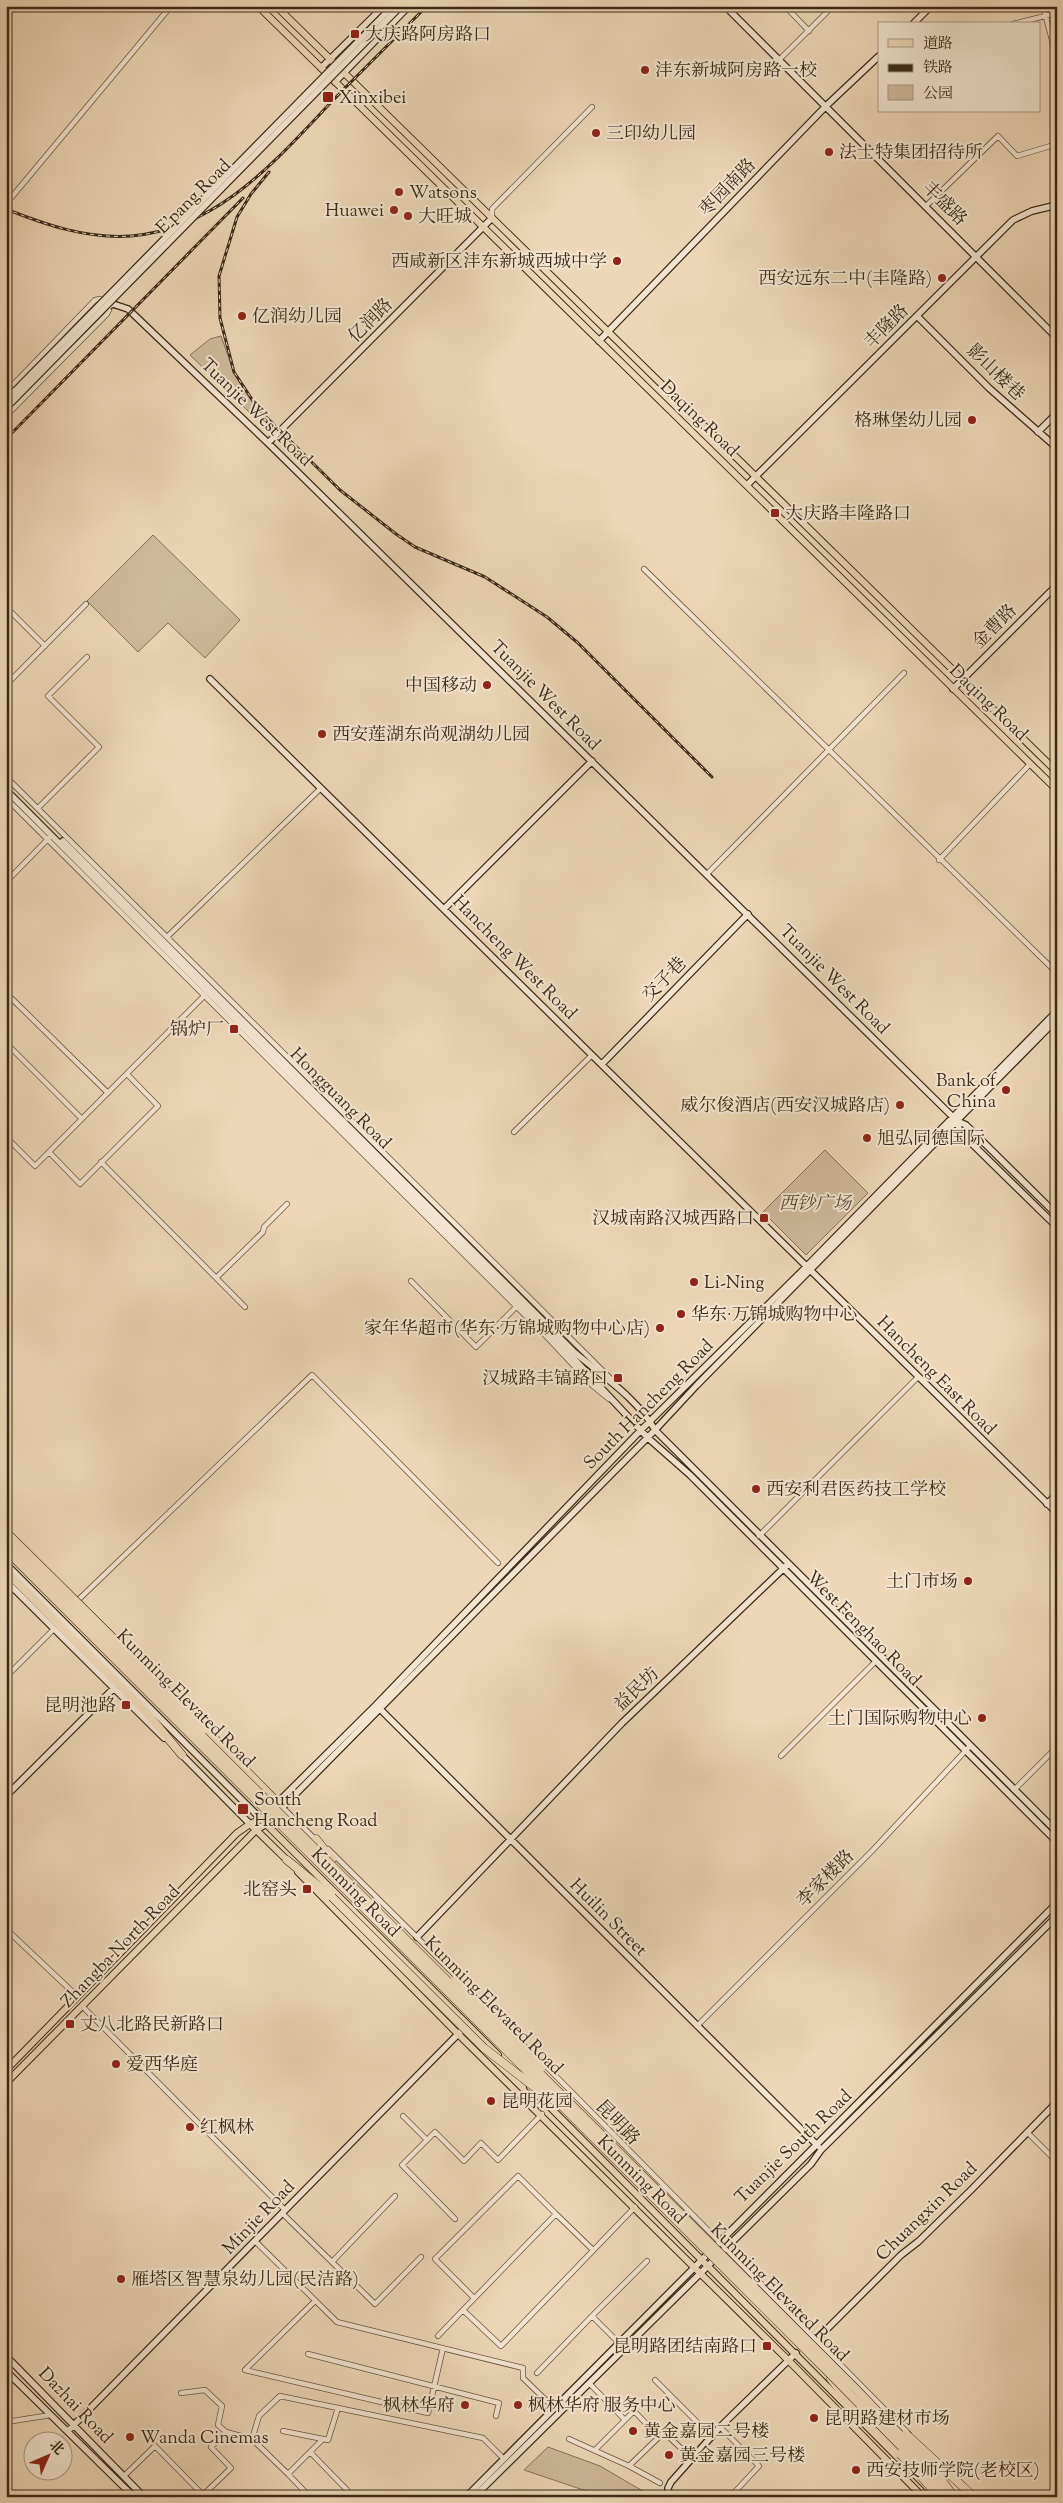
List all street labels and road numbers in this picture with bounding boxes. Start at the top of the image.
street label: 枣园南路 [694,153,763,223]
street label: E'pang Road [151,154,238,241]
street label: 丰盛路 [915,176,972,233]
street label: 亿润路 [343,293,400,350]
street label: 丰隆路 [859,299,916,356]
street label: 影山楼巷 [960,339,1030,408]
street label: Tuanjie West Road [194,353,317,474]
street label: Daqing Road [653,375,744,464]
street label: 金曹路 [967,599,1024,656]
street label: Tuanjie West Road [484,635,606,757]
street label: Daqing Road [942,659,1033,748]
street label: Hancheng West Road [445,890,582,1027]
street label: Tuanjie West Road [773,919,895,1041]
street label: 交子巷 [637,952,694,1009]
street label: Hongguang Road [283,1043,396,1156]
street label: Hancheng East Road [870,1311,1001,1442]
street label: South Hancheng Road [578,1334,720,1476]
street label: West Fenghao Road [799,1566,926,1693]
street label: Kunming Elevated Road [109,1624,260,1775]
street label: 益民坊 [609,1662,666,1719]
street label: Kunming Road [304,1843,405,1944]
street label: 李家楼路 [792,1845,861,1914]
street label: Huilin Street [563,1874,652,1963]
street label: Zhangba North Road [56,1880,187,2015]
street label: Kunming Elevated Road [417,1931,568,2082]
street label: Tuanjie South Road [730,2085,859,2210]
street label: 昆明路 [588,2095,645,2152]
street label: Kunming Road [590,2130,691,2231]
street label: Chuangxin Road [871,2157,984,2268]
street label: Minjie Road [217,2175,302,2261]
street label: Kunming Elevated Road [703,2218,854,2369]
street label: Dazhai Road [31,2362,118,2451]

